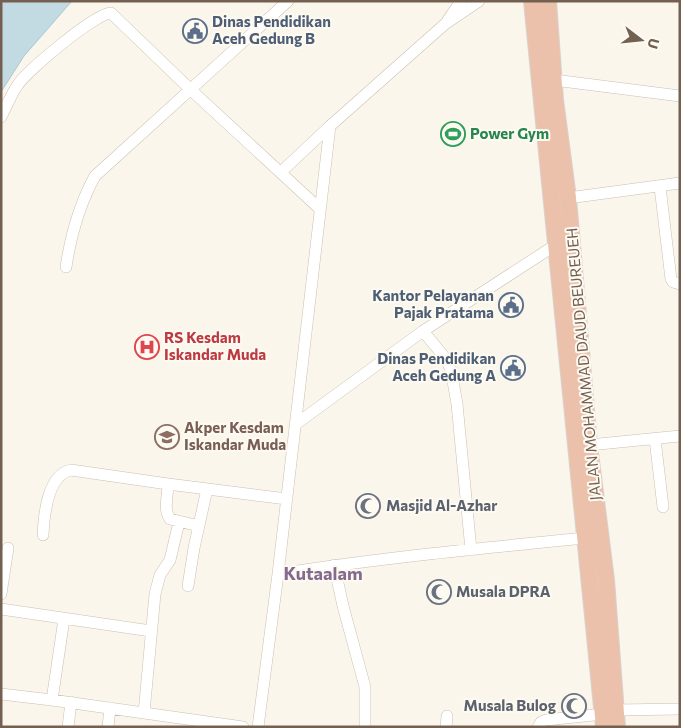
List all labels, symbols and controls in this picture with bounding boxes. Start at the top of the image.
place label: Dinas Pendidikan Aceh Gedung B [212,12,331,47]
north arrow [616,15,666,65]
public building icon: Dinas Pendidikan Aceh Gedung B [182,18,208,44]
text: U [644,36,664,51]
sports icon: Power Gym [440,121,466,147]
place label: Power Gym [470,124,549,142]
street label: JALAN MOHAMMAD DAUD BEUREUEH [562,227,604,501]
place label: Kantor Pelayanan Pajak Pratama [372,286,494,321]
public building icon: Kantor Pelayanan Pajak Pratama [498,292,524,318]
place label: RS Kesdam Iskandar Muda [164,328,266,363]
hospital icon: RS Kesdam Iskandar Muda [134,334,160,360]
place label: Dinas Pendidikan Aceh Gedung A [377,349,496,384]
public building icon: Dinas Pendidikan Aceh Gedung A [500,355,526,381]
place label: Akper Kesdam Iskandar Muda [184,418,286,453]
school or university icon: Akper Kesdam Iskandar Muda [154,424,180,450]
mosque icon: Masjid Al-Azhar [355,493,381,519]
place label: Masjid Al-Azhar [386,496,497,514]
district label: Kutaalam [283,562,363,584]
mosque icon: Musala DPRA [426,579,452,605]
place label: Musala DPRA [456,582,551,600]
mosque icon: Musala Bulog [561,693,587,719]
place label: Musala Bulog [464,696,556,714]

